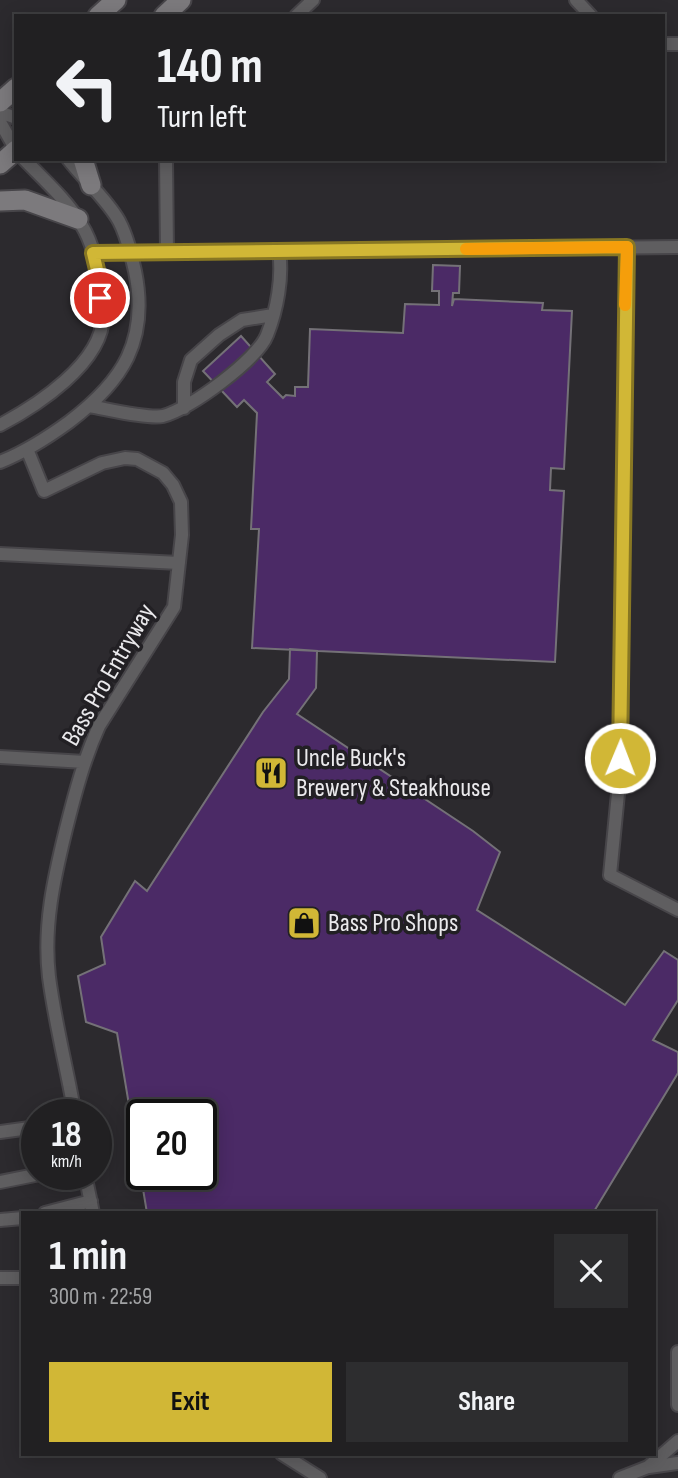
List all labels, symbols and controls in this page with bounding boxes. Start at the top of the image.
text: 140 m [157,38,263,97]
icon: left [42,42,133,133]
text: Turn left [157,98,247,137]
pin [70,268,130,328]
icon: arrive [81,279,119,317]
street label: Bass Pro Entryway [56,598,162,752]
position arrow [583,721,657,795]
place label: Uncle Buck's Brewery & Steakhouse [296,743,491,804]
restaurant icon: Uncle Buck's Brewery & Steakhouse [252,754,290,792]
shop icon: Bass Pro Shops [285,904,323,942]
place label: Bass Pro Shops [328,908,458,939]
speed limit sign: 20 [126,1099,217,1190]
text: 18 [51,1114,82,1157]
text: km/h [51,1151,82,1172]
text: 1 min [49,1231,127,1282]
button: close [554,1234,628,1308]
text: 300 m · 22:59 [49,1283,152,1311]
button: Exit [49,1362,332,1442]
button: Share [346,1362,628,1442]

